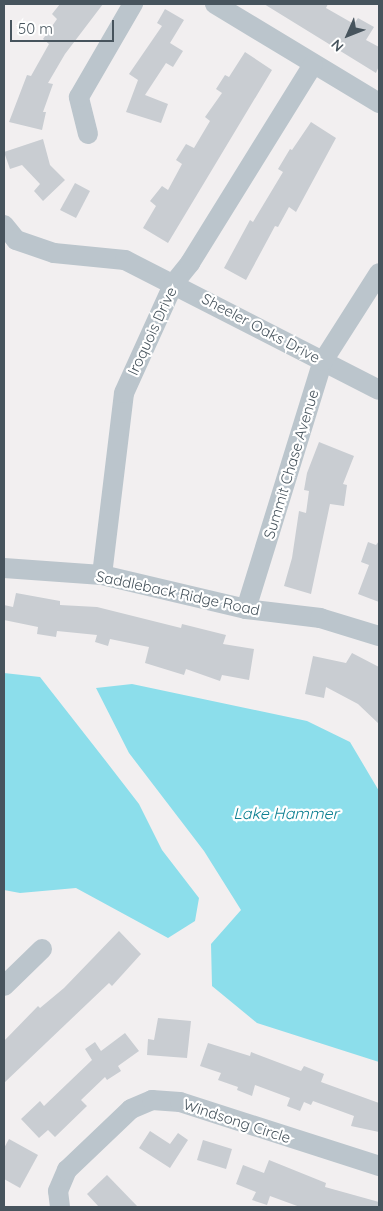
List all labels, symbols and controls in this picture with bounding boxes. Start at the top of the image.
scale bar [12,10,116,42]
north arrow [323,10,373,60]
text: 50 m [18,19,53,38]
text: N [327,35,347,55]
street label: Iroquois Drive [124,284,180,378]
street label: Sheeler Oaks Drive [199,289,323,367]
street label: Summit Chase Avenue [260,387,322,541]
street label: Saddleback Ridge Road [95,567,261,619]
water label: Lake Hammer [233,803,339,823]
street label: Windsong Circle [181,1095,293,1147]

